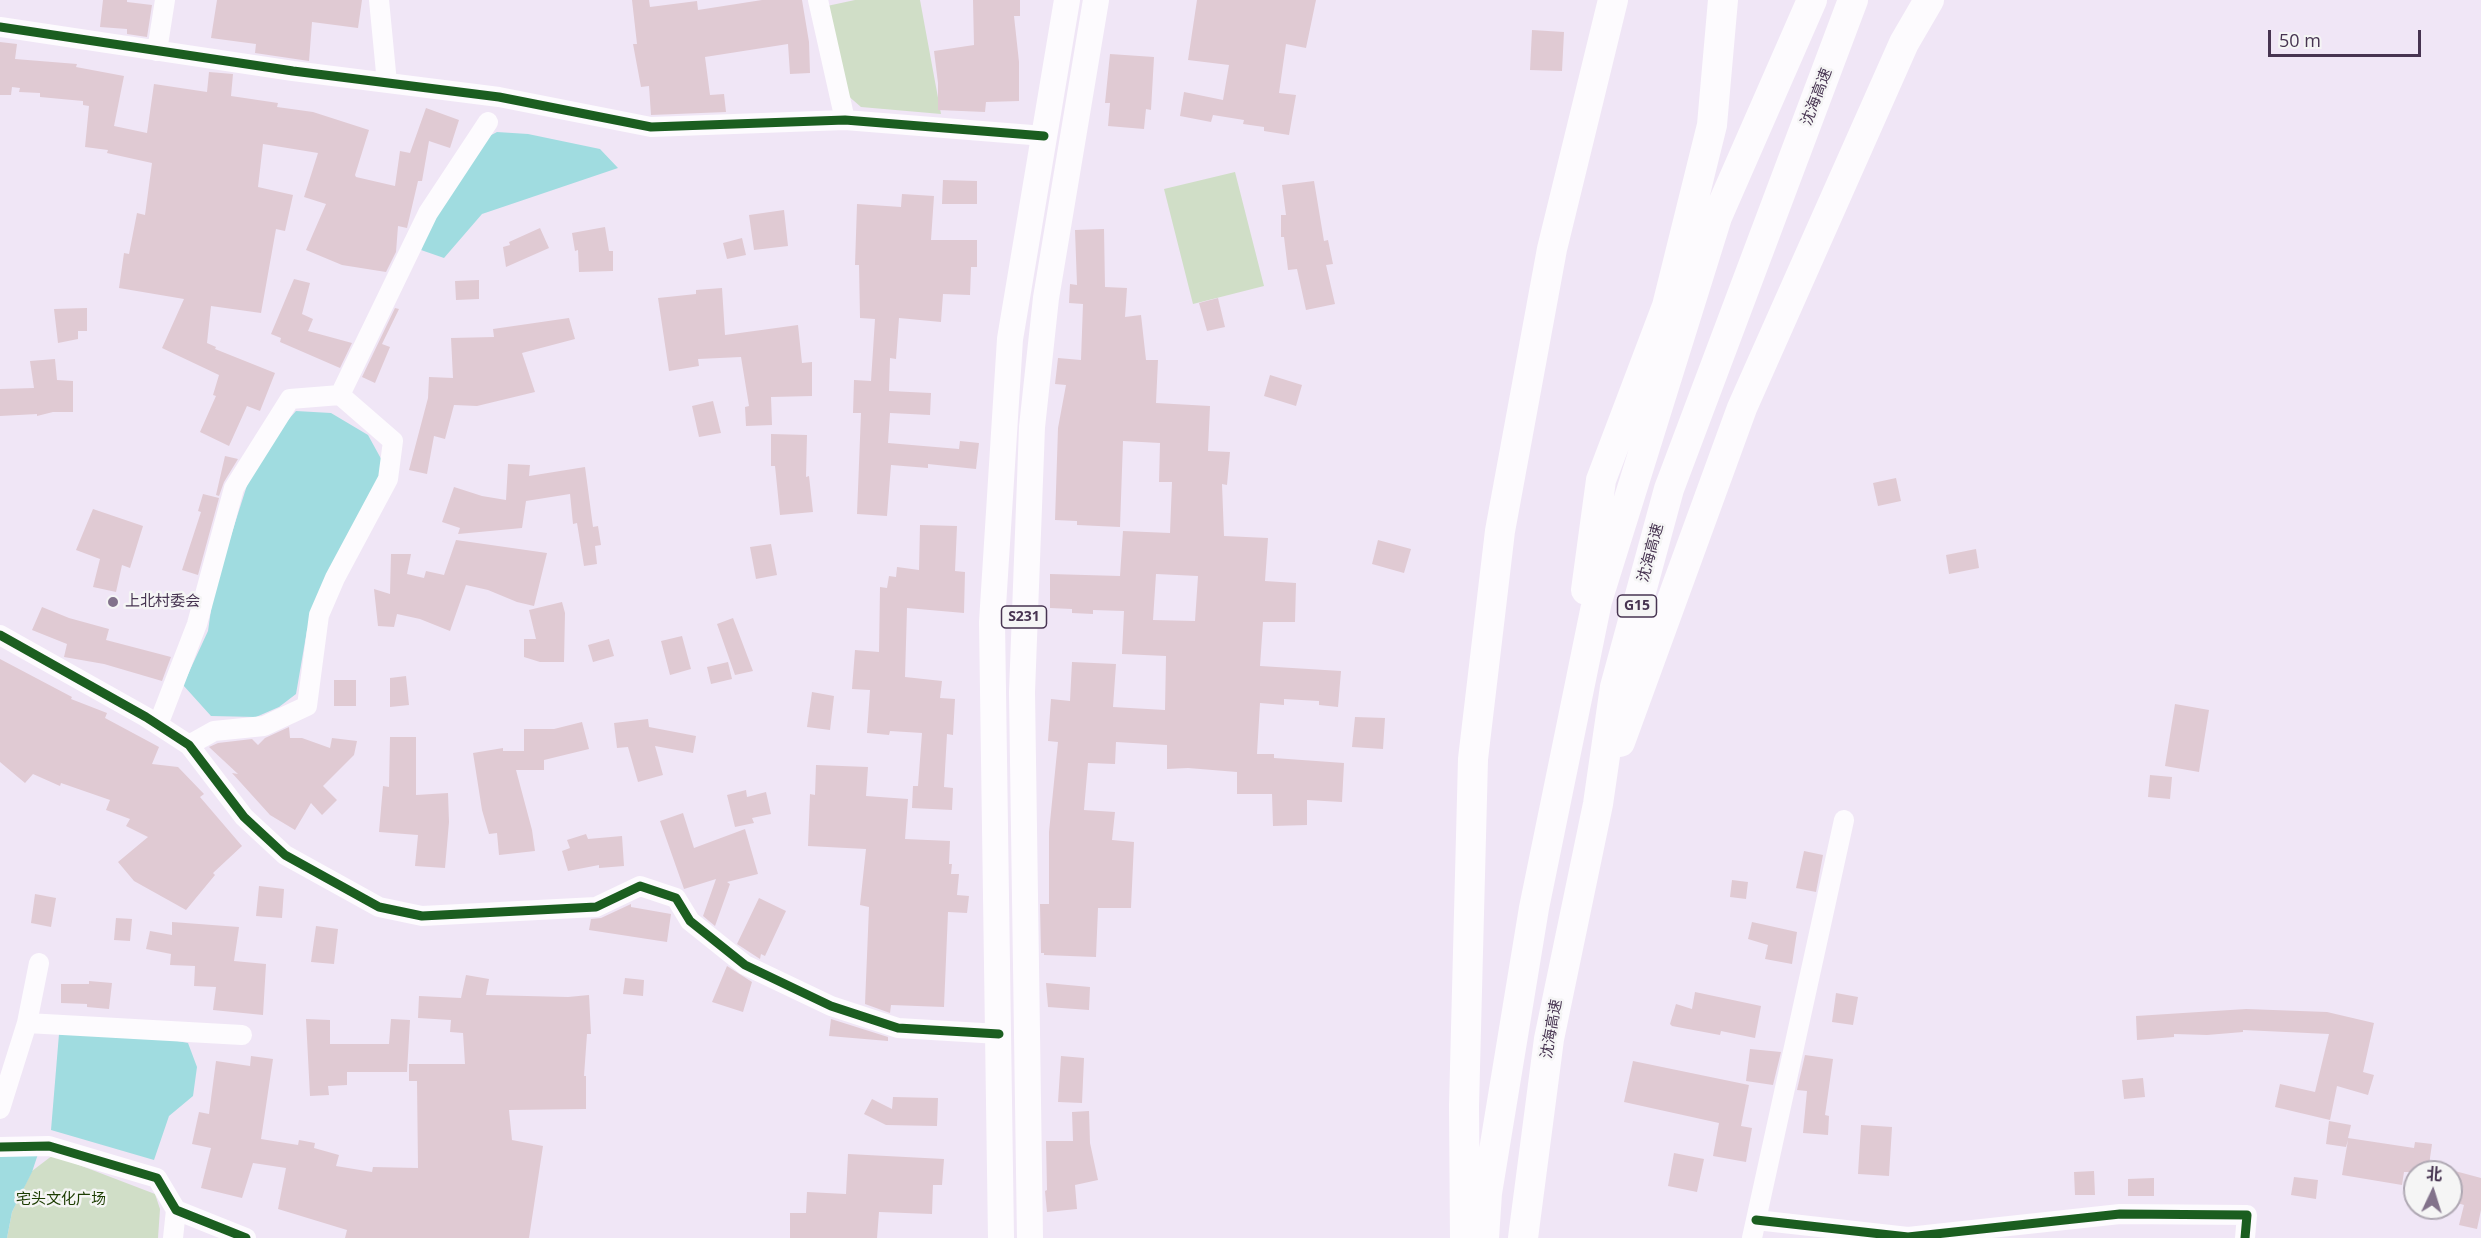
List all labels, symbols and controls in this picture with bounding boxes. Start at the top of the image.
scale bar [2271,18,2424,56]
text: 50 m [2279,28,2321,52]
street label: 沈海高速 [1798,66,1836,128]
street label: 沈海高速 [1635,522,1667,584]
place label: 上北村委会 [125,593,200,611]
marker: 上北村委会 [106,595,120,609]
road number: G15 [1618,595,1656,617]
road number: S231 [1002,606,1046,628]
street label: 沈海高速 [1538,998,1566,1060]
north arrow [2403,1160,2463,1220]
text: 北 [2425,1163,2443,1186]
park label: 宅头文化广场 [16,1191,106,1209]

